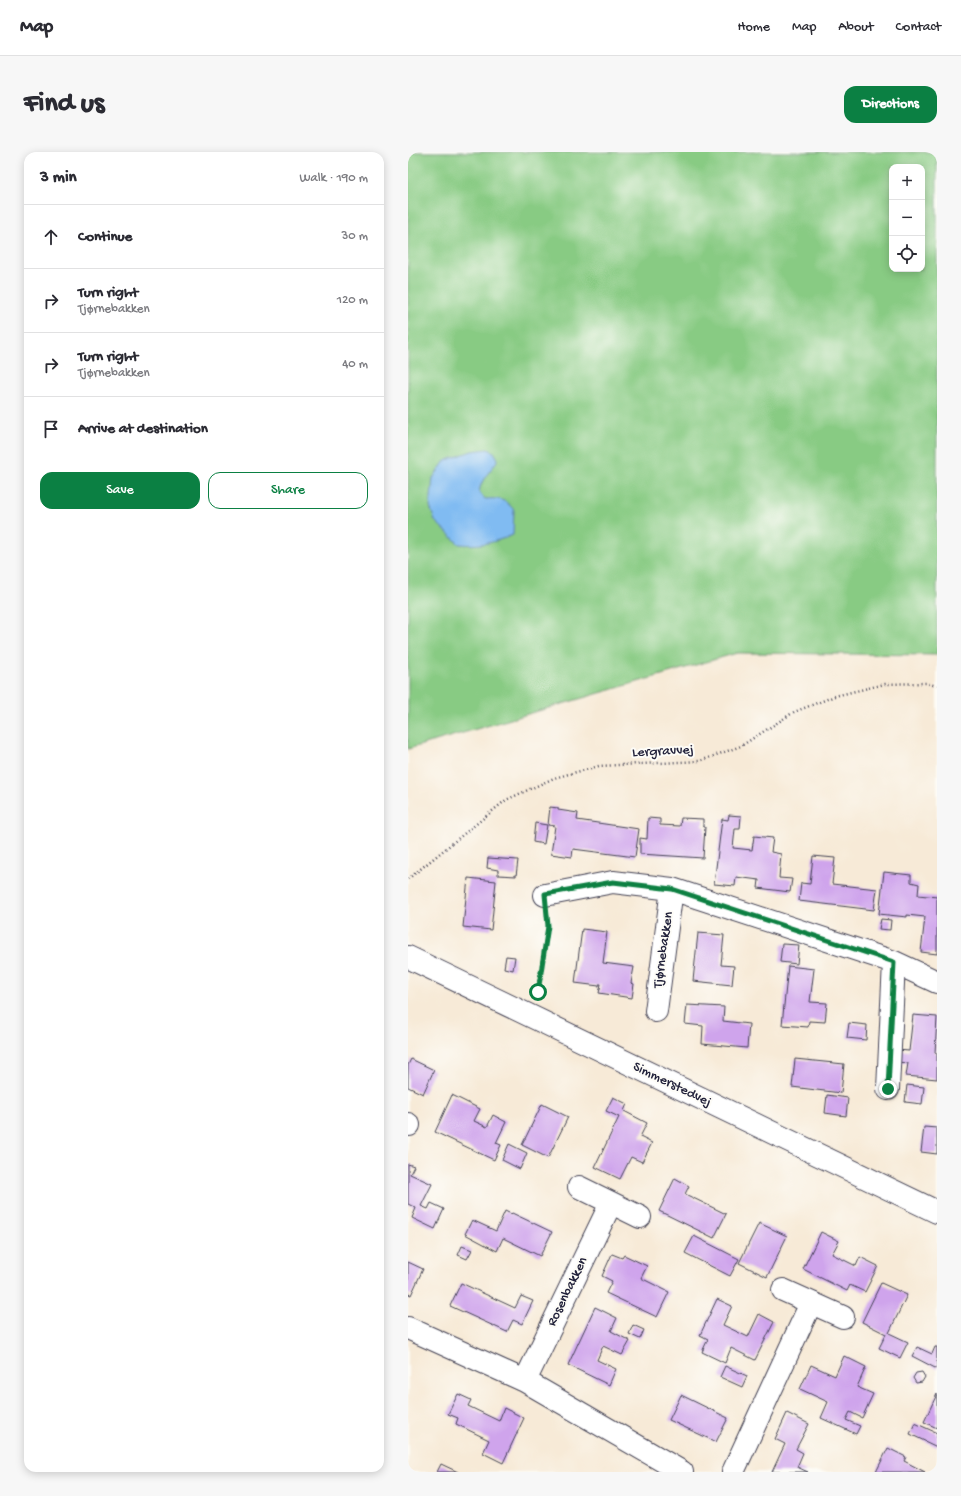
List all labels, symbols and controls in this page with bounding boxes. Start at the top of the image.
text: Map [20,16,53,39]
text: Home [738,19,770,36]
text: Map [792,19,816,36]
text: About [838,19,874,36]
text: Contact [896,19,941,36]
button: Directions [844,86,937,123]
text: Find us [24,88,104,121]
map controls [889,164,925,272]
button: + [889,164,925,200]
text: 3 min [40,168,77,188]
text: Walk · 190 m [299,171,368,186]
button: − [889,200,925,236]
icon: ahead [40,226,62,248]
text: Continue [78,228,132,246]
text: 30 m [342,229,368,244]
button: locate [889,236,925,272]
text: Turn right [78,284,138,302]
icon: right [40,290,62,312]
text: 120 m [337,293,368,308]
text: Tjørnebakken [78,302,150,317]
text: Turn right [78,348,138,366]
icon: right [40,354,62,376]
text: 40 m [342,357,368,372]
text: Tjørnebakken [78,366,150,381]
icon: arrive [40,418,62,440]
text: Arrive at destination [78,420,208,438]
button: Save [40,472,200,509]
button: Share [208,472,368,509]
street label: Lergravvej [632,742,694,762]
street label: Tjørnebakken [650,910,678,990]
route start [529,983,547,1001]
street label: Simmerstedvej [630,1059,714,1111]
route end [879,1080,897,1098]
street label: Rosenbakken [544,1254,592,1330]

